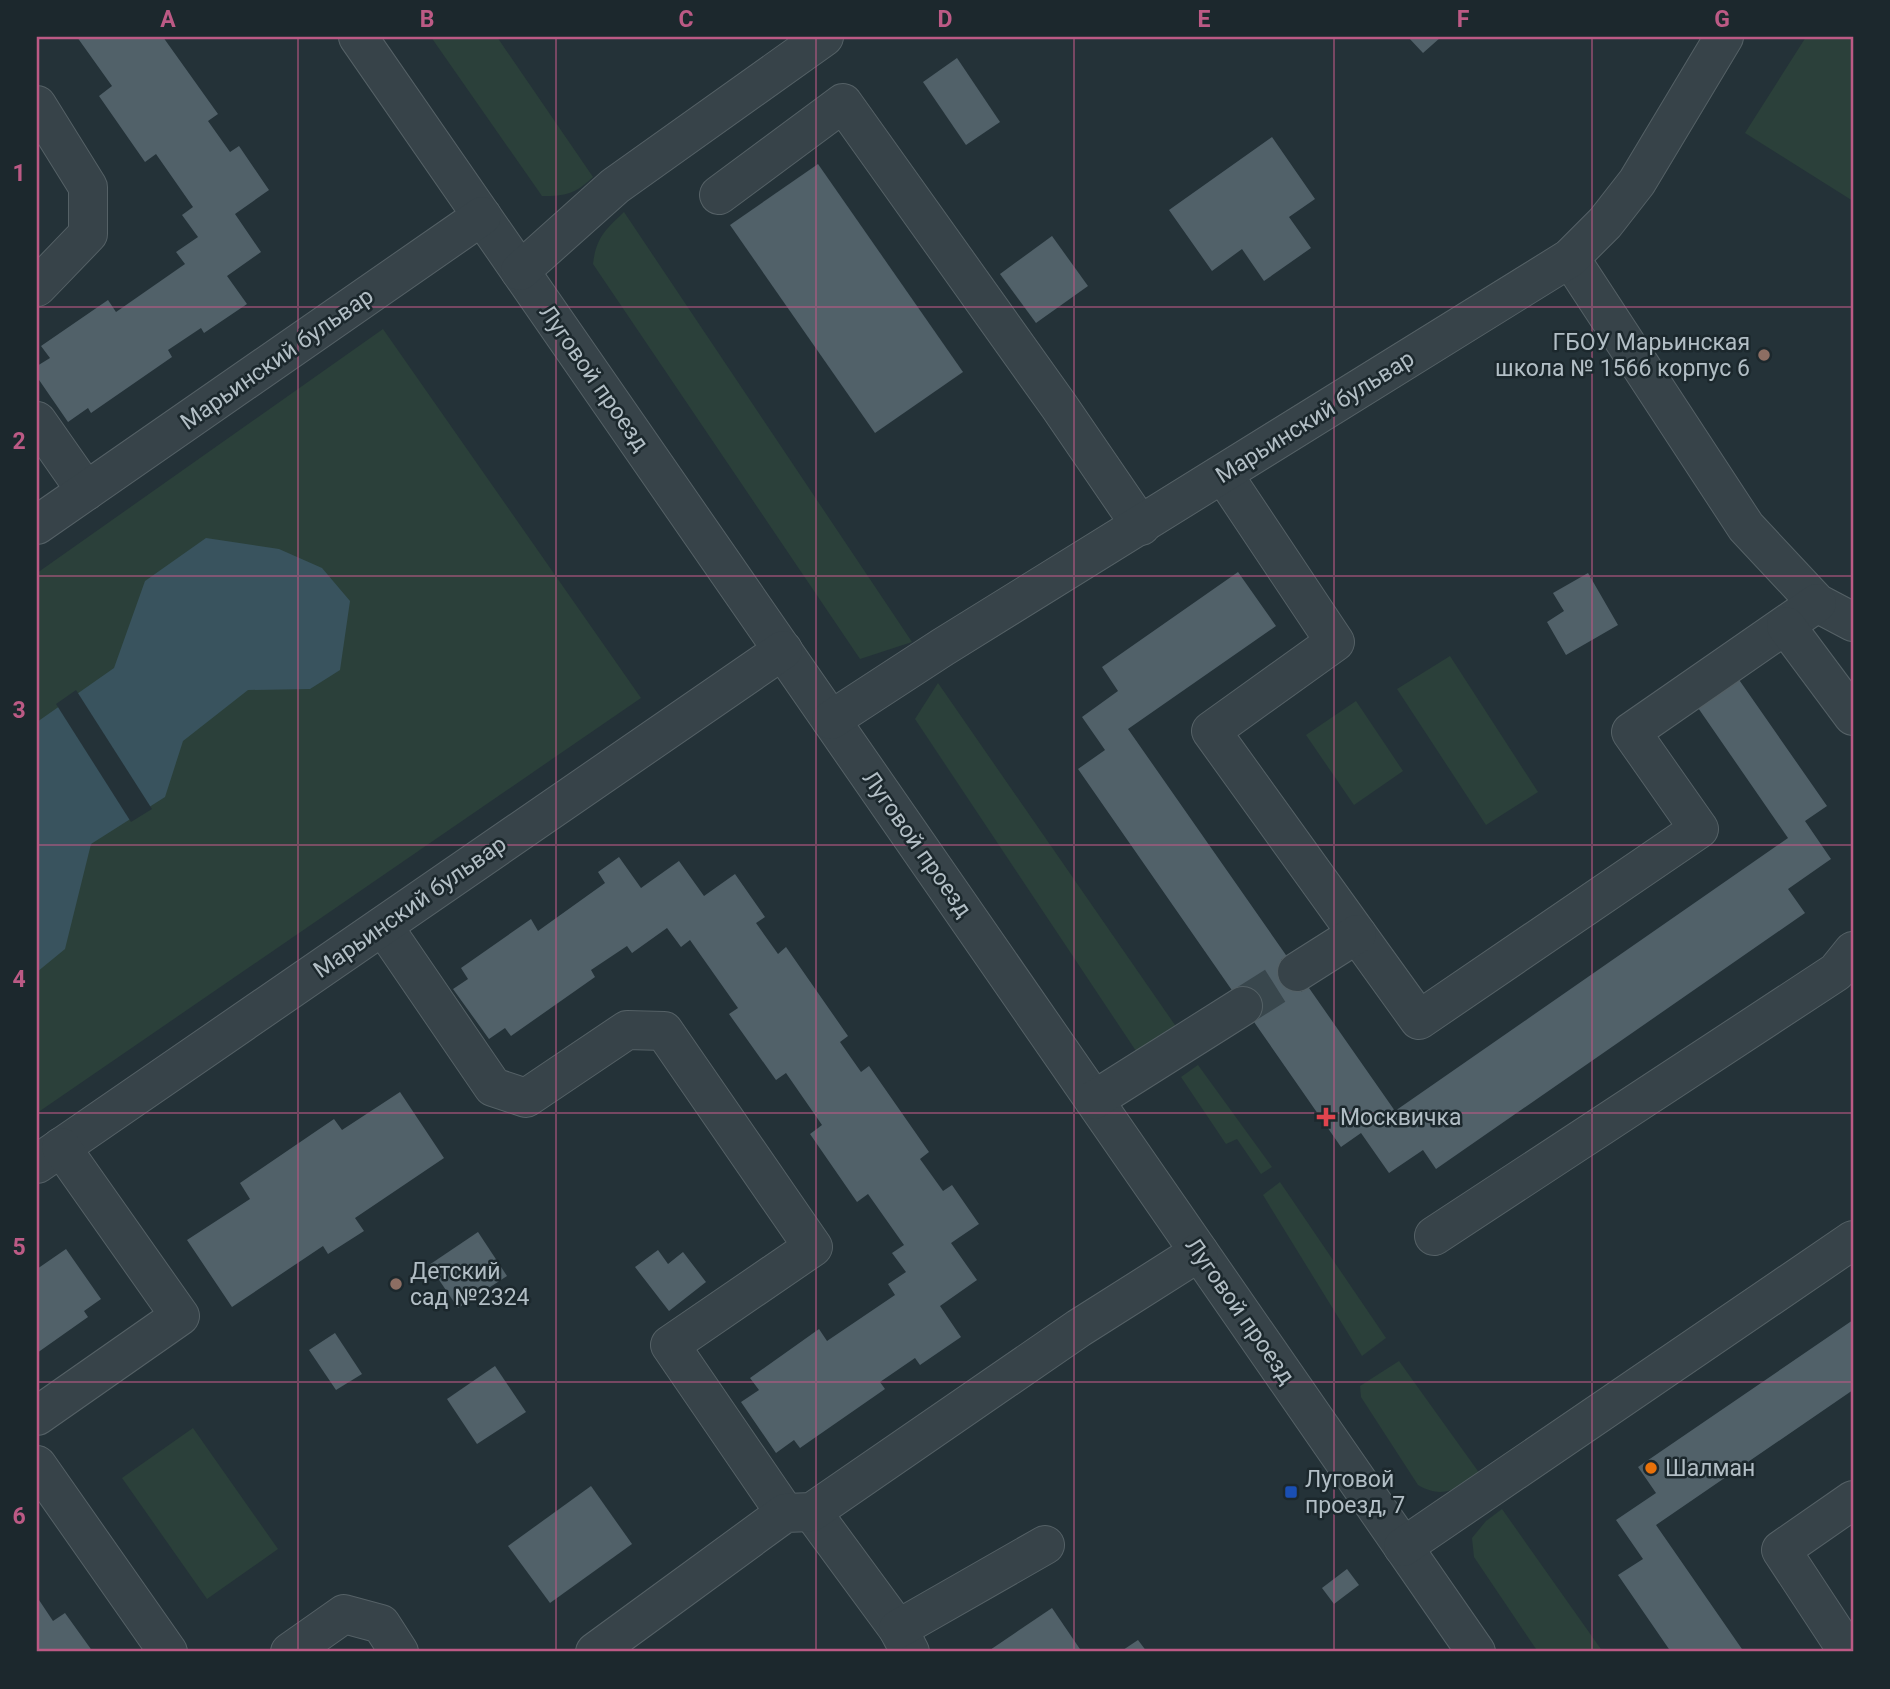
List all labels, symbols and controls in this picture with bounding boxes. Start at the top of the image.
text: A [160,6,176,33]
text: B [420,6,434,33]
text: C [678,6,694,33]
text: D [938,6,952,33]
text: E [1198,6,1211,33]
text: F [1457,6,1470,33]
text: G [1714,6,1730,33]
text: 1 [12,160,26,187]
street label: Марьинский бульвар [176,282,378,436]
street label: Луговой проезд [534,300,654,456]
place label: ГБОУ Марьинская школа № 1566 корпус 6 [1495,329,1750,382]
street label: Марьинский бульвар [1211,345,1419,489]
marker: ГБОУ Марьинская школа № 1566 корпус 6 [1756,347,1772,363]
text: 2 [12,428,26,455]
text: 3 [12,697,26,724]
street label: Луговой проезд [857,766,977,922]
street label: Марьинский бульвар [309,830,511,984]
text: 4 [12,966,26,993]
place label: Москвичка [1340,1104,1462,1131]
marker: Москвичка [1318,1109,1334,1125]
street label: Луговой проезд [1180,1233,1300,1389]
text: 5 [12,1234,26,1261]
place label: Детский сад №2324 [410,1258,530,1311]
marker: Детский сад №2324 [388,1276,404,1292]
place label: Шалман [1665,1455,1755,1482]
marker: Шалман [1643,1460,1659,1476]
place label: Луговой проезд, 7 [1305,1466,1405,1519]
marker: Луговой проезд, 7 [1283,1484,1299,1500]
text: 6 [12,1503,26,1530]

